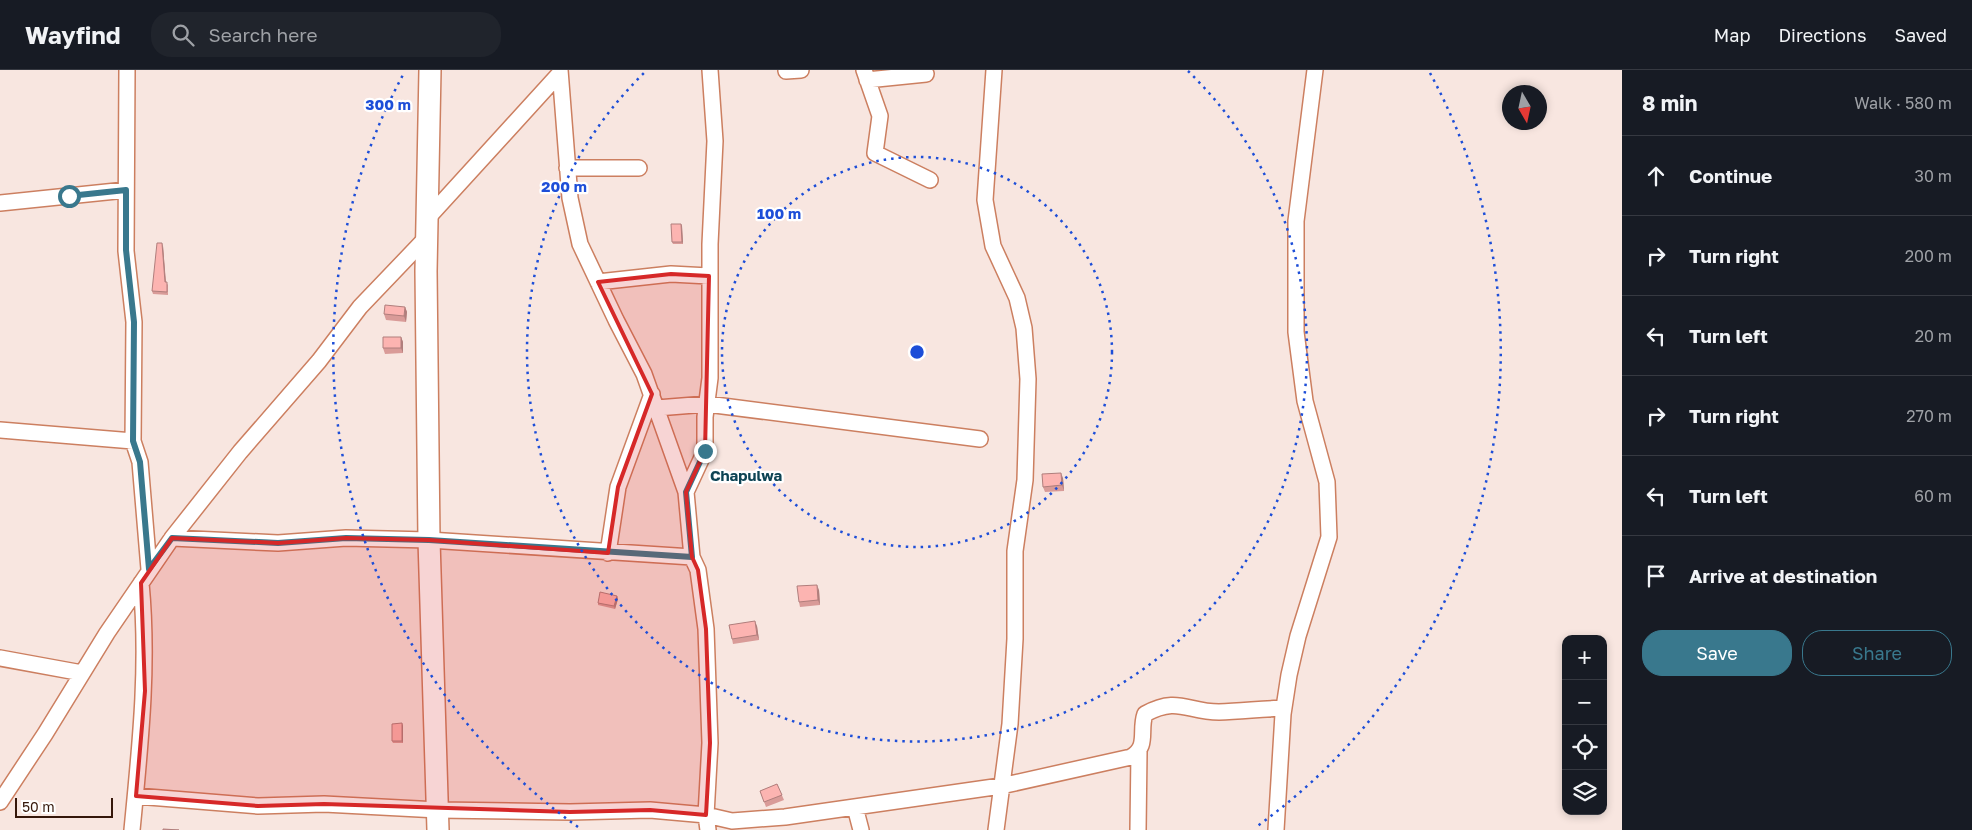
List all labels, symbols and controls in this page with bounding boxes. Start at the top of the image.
search box [151,12,501,57]
text: Wayfind [25,20,121,49]
icon: search [169,21,197,49]
text: Search here [209,23,317,46]
text: Map [1714,24,1750,46]
text: Directions [1778,24,1866,46]
text: Saved [1894,24,1947,46]
north arrow [1502,85,1547,130]
text: 8 min [1642,90,1698,116]
text: Walk · 580 m [1854,93,1952,113]
text: 300 m [365,95,411,113]
icon: ahead [1642,162,1670,190]
text: Continue [1689,164,1772,187]
text: 30 m [1915,166,1952,186]
text: 200 m [541,177,587,195]
route start [58,185,81,208]
text: 100 m [757,204,801,222]
icon: right [1642,242,1670,270]
text: Turn right [1689,244,1779,267]
text: 200 m [1905,246,1952,266]
icon: left [1642,322,1670,350]
text: Turn left [1689,324,1768,347]
text: 20 m [1915,326,1952,346]
centre of rings [908,343,926,361]
icon: right [1642,402,1670,430]
text: Turn right [1689,404,1779,427]
text: 270 m [1906,406,1952,426]
route end [694,440,717,463]
district label: Chapulwa [710,466,782,484]
icon: left [1642,482,1670,510]
text: Turn left [1689,484,1768,507]
text: 60 m [1914,486,1952,506]
icon: arrive [1642,562,1670,590]
text: Arrive at destination [1689,564,1877,587]
button: Save [1642,630,1792,676]
button: Share [1802,630,1952,676]
map controls [1562,635,1607,815]
button: + [1562,635,1607,680]
button: − [1562,680,1607,725]
button: locate [1562,725,1607,770]
button: layers [1562,770,1607,815]
scale bar [15,795,112,818]
text: 50 m [22,798,55,815]

